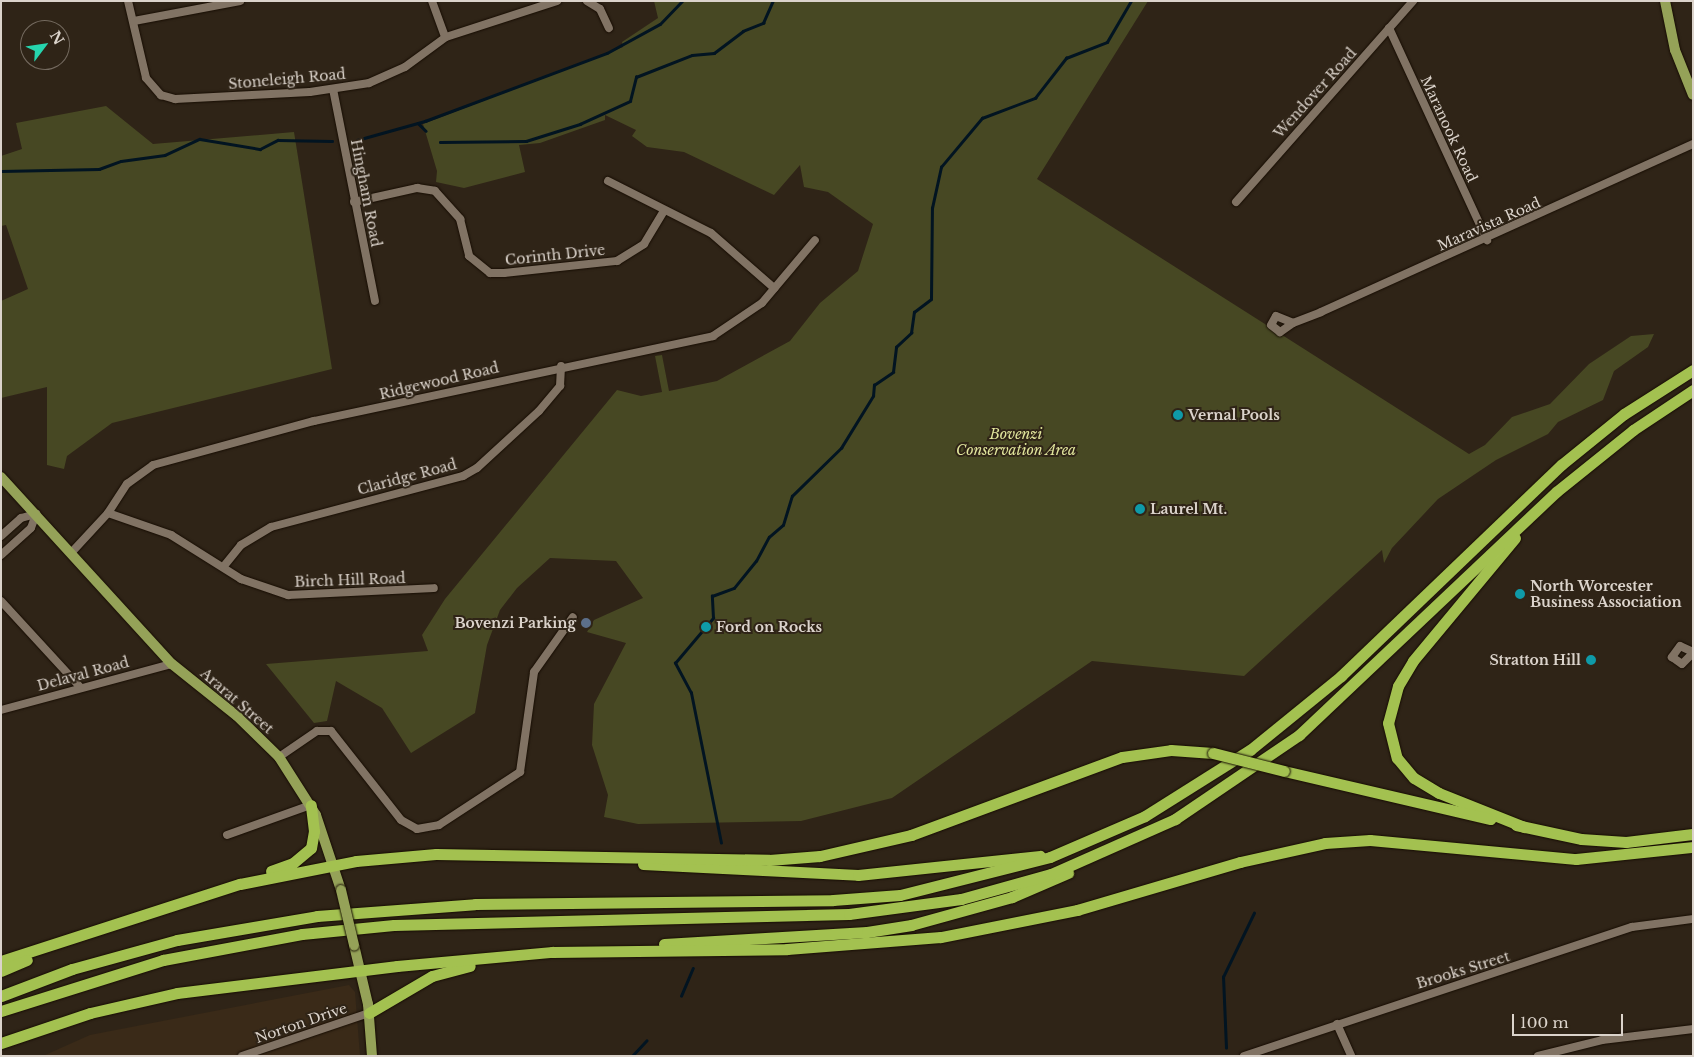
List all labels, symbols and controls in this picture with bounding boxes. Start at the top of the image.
north arrow [20,20,70,70]
text: N [46,28,68,48]
street label: Wendover Road [1270,44,1360,142]
street label: Stoneleigh Road [228,66,346,92]
street label: Maranook Road [1417,73,1481,185]
street label: Hingham Road [347,138,385,248]
street label: Maravista Road [1435,194,1543,254]
street label: Corinth Drive [504,241,606,269]
street label: Ridgewood Road [378,359,500,403]
place label: Vernal Pools [1188,407,1280,423]
marker: Vernal Pools [1172,409,1184,421]
park label: Bovenzi Conservation Area [955,426,1077,458]
street label: Claridge Road [356,456,458,498]
place label: Laurel Mt. [1150,501,1227,517]
marker: Laurel Mt. [1134,503,1146,515]
street label: Birch Hill Road [294,570,406,590]
place label: North Worcester Business Association [1530,578,1682,610]
marker: North Worcester Business Association [1514,588,1526,600]
place label: Bovenzi Parking [454,615,576,631]
marker: Bovenzi Parking [580,617,592,629]
place label: Ford on Rocks [716,619,822,635]
marker: Ford on Rocks [700,621,712,633]
place label: Stratton Hill [1489,652,1581,668]
street label: Delaval Road [35,654,131,694]
marker: Stratton Hill [1585,654,1597,666]
street label: Ararat Street [197,665,277,737]
street label: Brooks Street [1414,948,1512,992]
street label: Norton Drive [253,999,349,1047]
scale bar [1514,1004,1625,1036]
text: 100 m [1520,1013,1569,1032]

